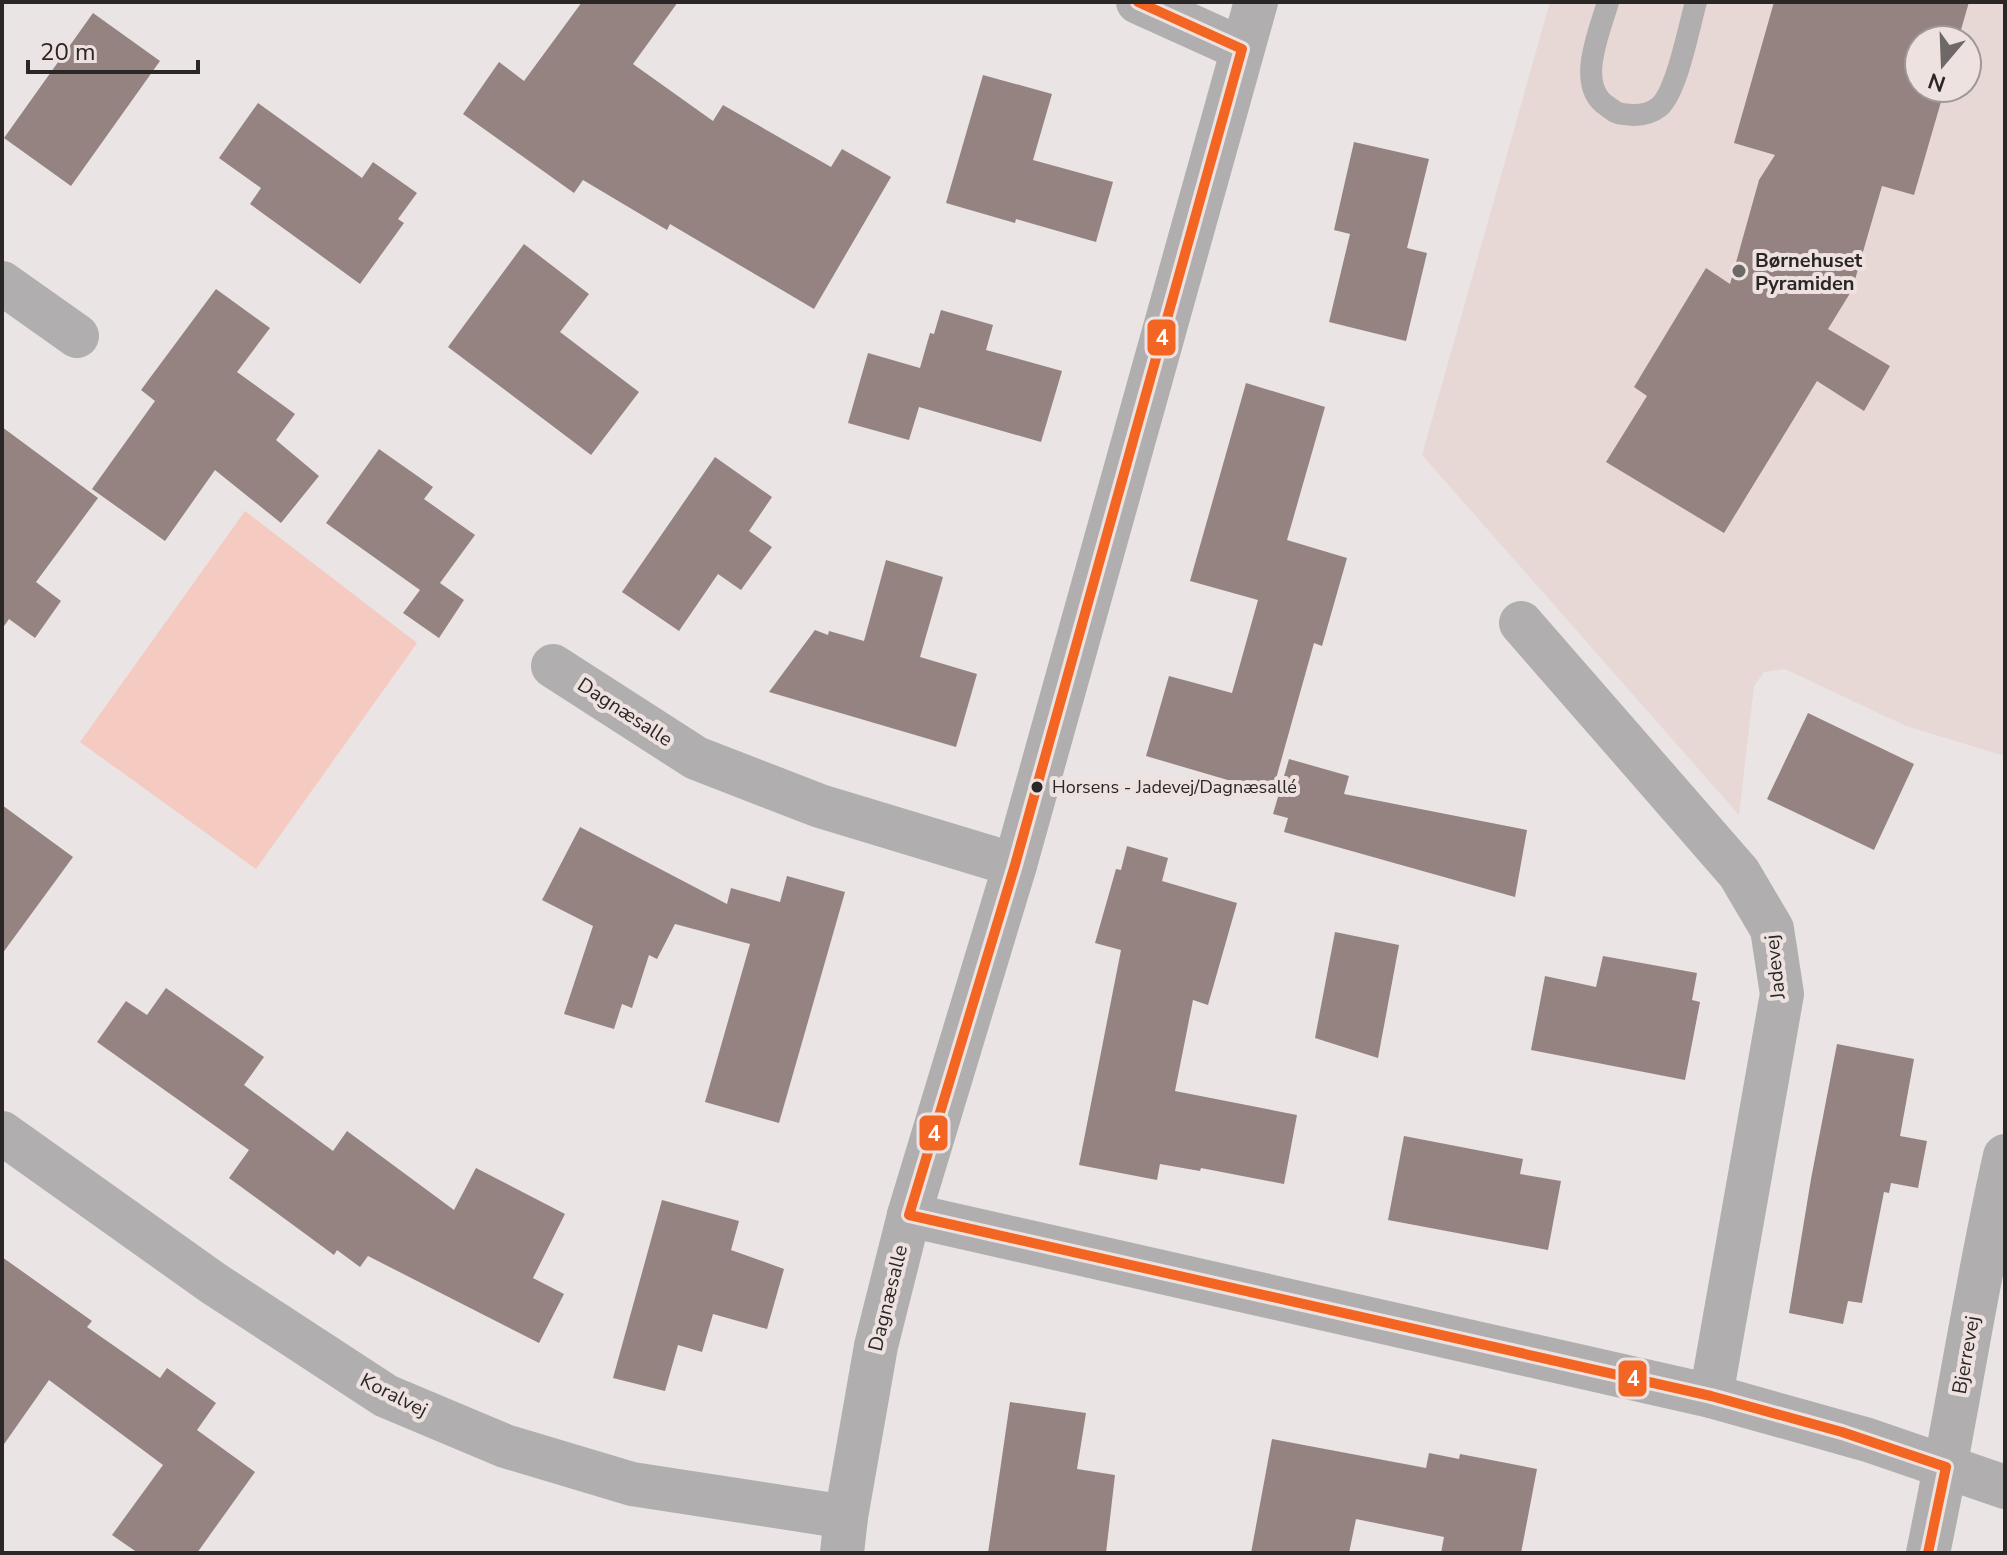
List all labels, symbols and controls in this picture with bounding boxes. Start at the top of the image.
scale bar [28,24,198,74]
north arrow [1903,24,1983,104]
text: 20 m [40,36,96,68]
text: N [1924,65,1949,99]
place label: Børnehuset Pyramiden [1755,247,1862,297]
marker: Børnehuset Pyramiden [1730,262,1748,280]
line badge: 4 [1146,318,1177,357]
text: 4 [1155,323,1169,353]
street label: Dagnæsalle [572,671,678,753]
place label: Horsens - Jadevej/Dagnæsallé [1052,775,1297,799]
marker: Horsens - Jadevej/Dagnæsallé [1029,779,1045,795]
street label: Jadevej [1758,933,1792,1002]
line badge: 4 [918,1114,949,1152]
text: 4 [927,1119,941,1149]
street label: Dagnæsalle [862,1242,914,1354]
street label: Bjerrevej [1946,1314,1986,1396]
line badge: 4 [1617,1359,1648,1398]
text: 4 [1626,1364,1640,1394]
street label: Koralvej [356,1367,432,1423]

